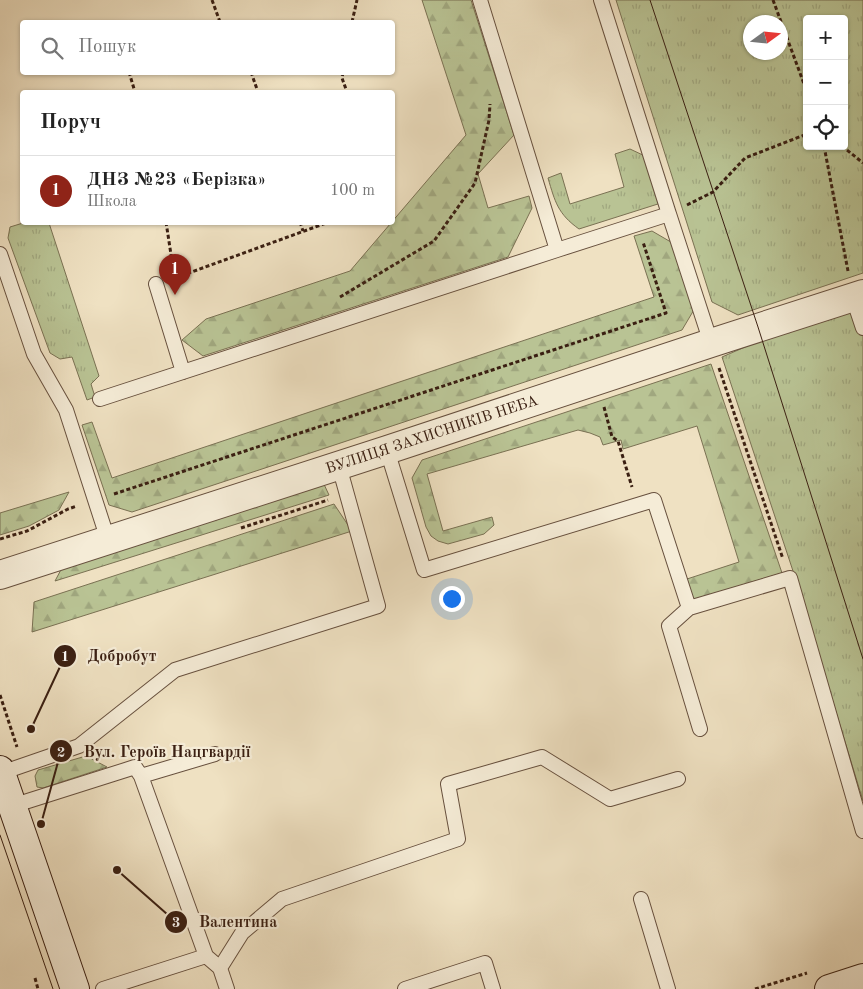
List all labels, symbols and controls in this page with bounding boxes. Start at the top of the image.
north arrow [743,15,788,60]
map controls [803,15,848,150]
button: + [803,15,848,60]
search box [20,20,395,75]
icon: search [38,34,66,62]
text: Пошук [78,38,136,57]
button: − [803,60,848,105]
button: locate [803,105,848,150]
text: Поруч [40,112,101,133]
text: ДНЗ №23 «Берізка» [87,171,266,190]
text: 1 [51,183,61,199]
text: 100 m [330,183,375,199]
text: Школа [87,194,137,210]
pin: 1 [159,254,191,295]
street label: ВУЛИЦЯ ЗАХИСНИКІВ НЕБА [324,393,540,477]
your location [439,586,465,612]
callout: Добробут [52,640,166,671]
text: Добробут [87,649,157,665]
text: 1 [61,650,69,665]
callout: Вул. Героїв Нацгвардії [48,736,260,767]
text: Вул. Героїв Нацгвардії [83,745,251,761]
text: 2 [57,746,65,761]
callout: Валентина [163,906,287,937]
text: Валентина [199,915,277,931]
text: 3 [172,916,180,931]

